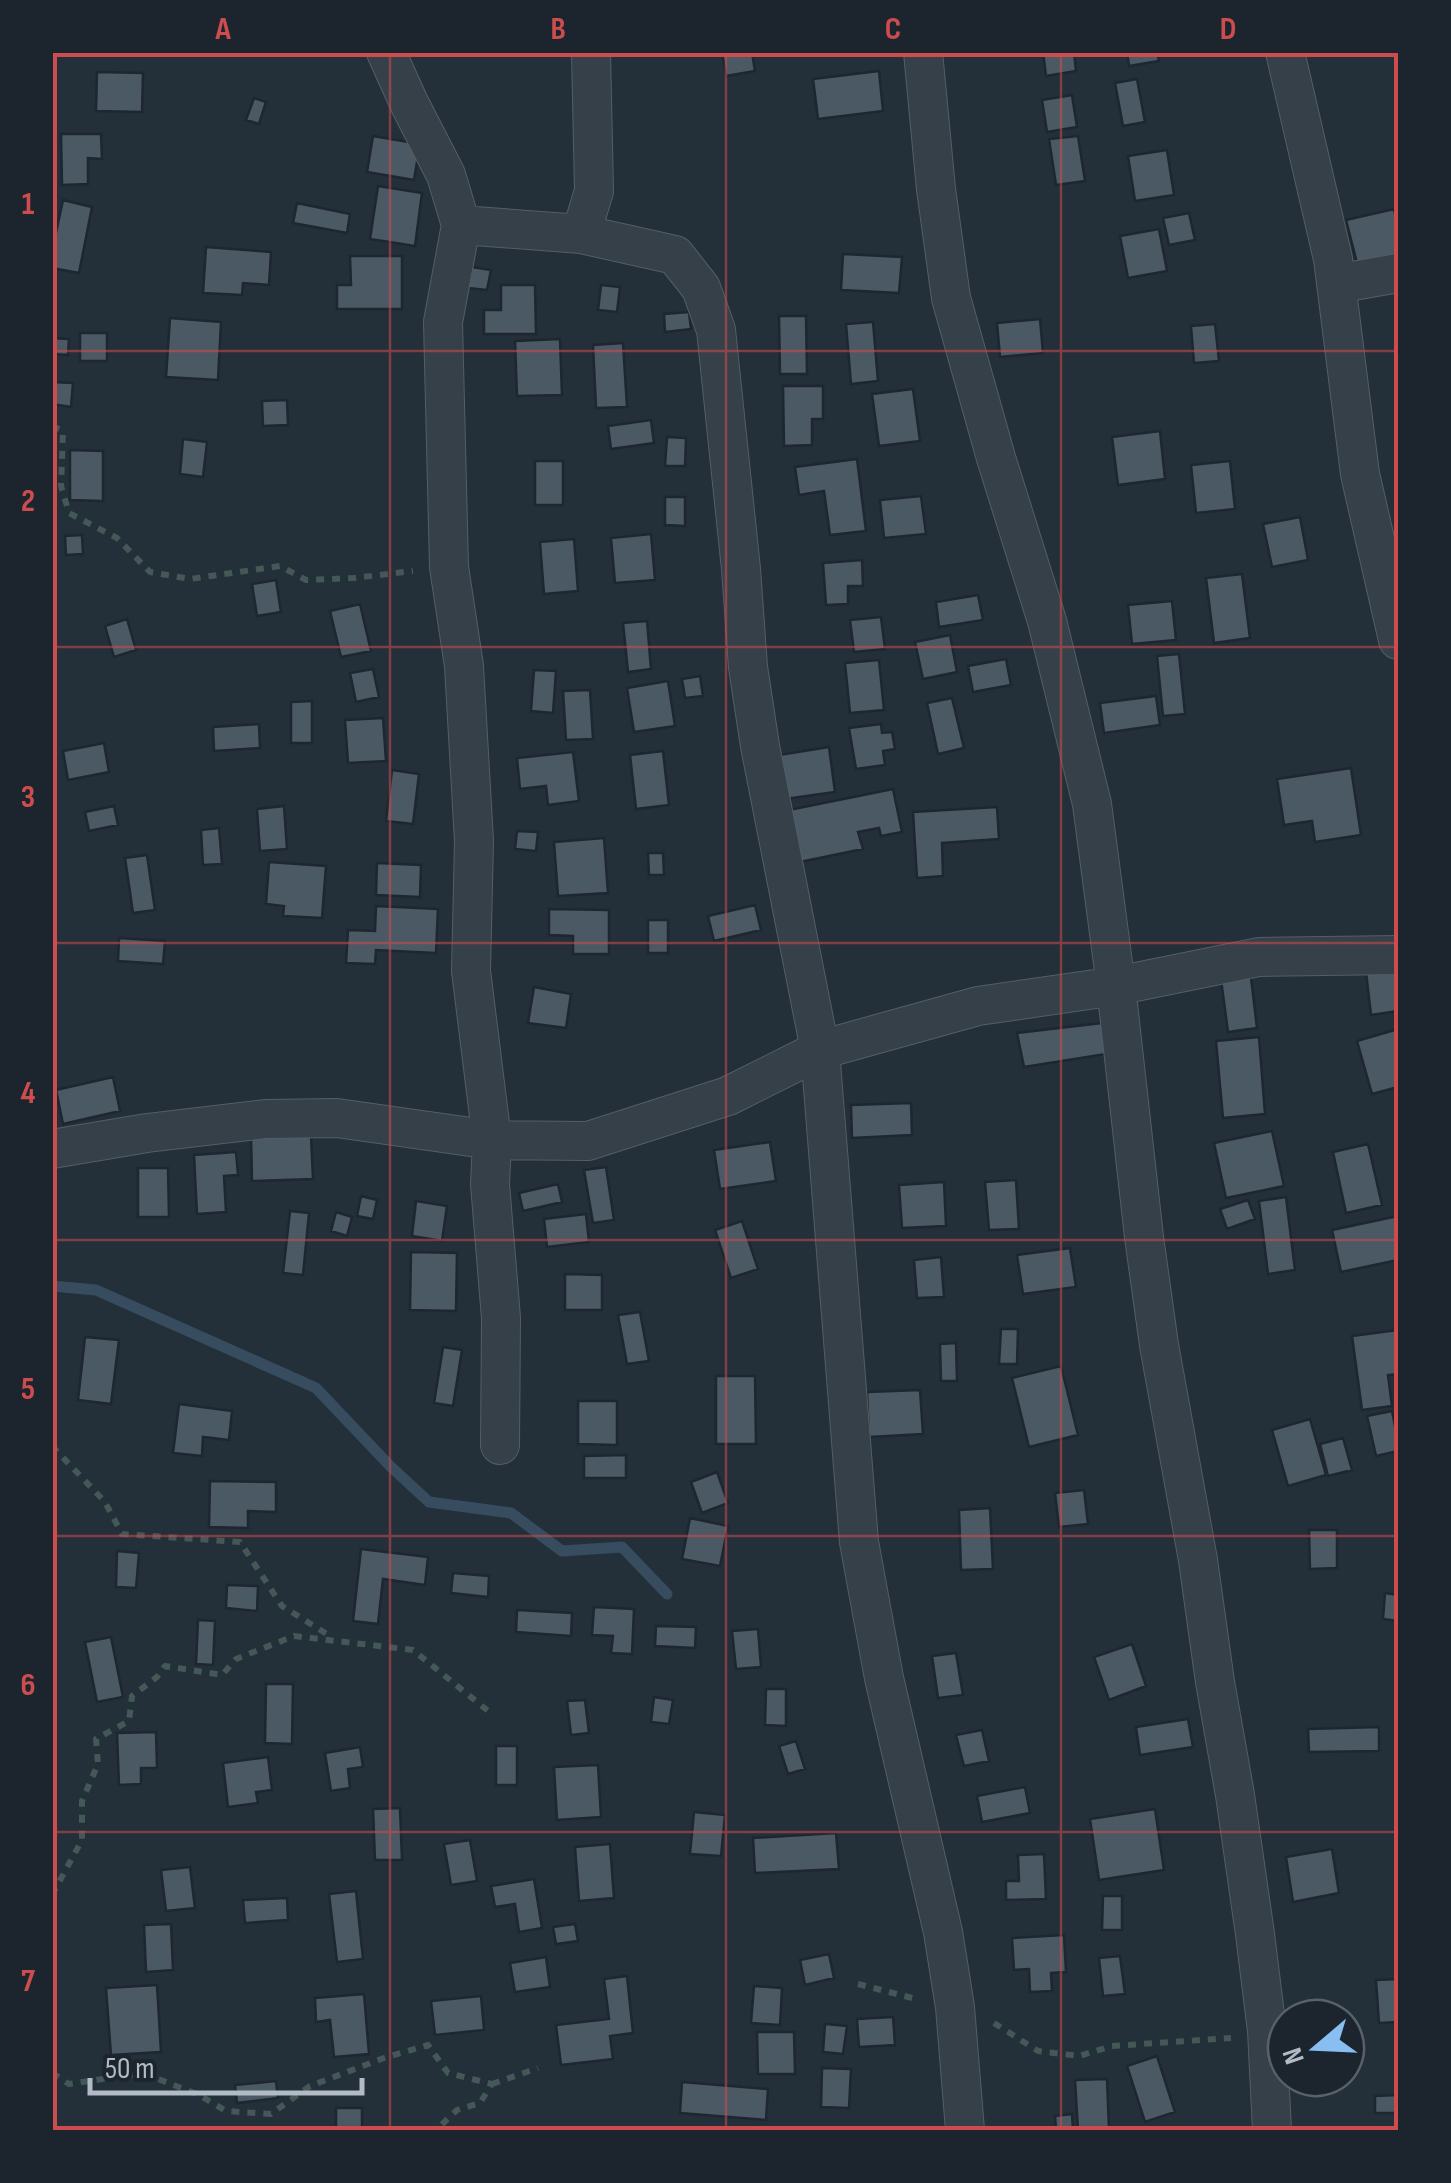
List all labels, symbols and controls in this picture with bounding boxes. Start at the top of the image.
text: A [214,10,231,49]
text: B [550,10,566,49]
text: C [885,10,901,49]
text: D [1220,10,1236,49]
text: 1 [22,185,35,224]
text: 2 [21,482,35,521]
text: 3 [21,778,35,817]
text: 4 [21,1074,36,1113]
text: 5 [21,1370,35,1409]
text: 6 [20,1666,36,1705]
text: 7 [21,1962,35,2001]
north arrow [1266,1998,1366,2098]
scale bar [90,2033,362,2095]
text: N [1276,2043,1312,2068]
text: 50 m [105,2051,154,2087]

